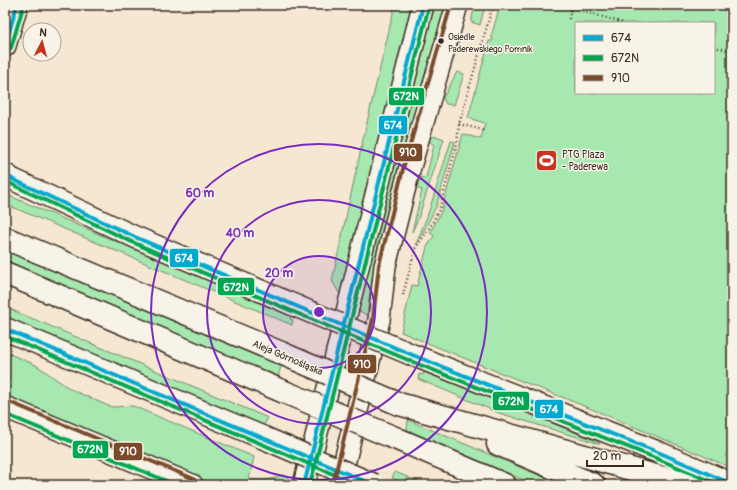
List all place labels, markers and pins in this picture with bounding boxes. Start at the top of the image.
place label: Osiedle Paderewskiego Pomnik [448,32,533,55]
marker: Osiedle Paderewskiego Pomnik [436,36,446,46]
sports icon: PTG Plaza - Paderewa [533,147,559,173]
place label: PTG Plaza - Paderewa [562,149,608,173]
centre of rings [312,305,326,319]

